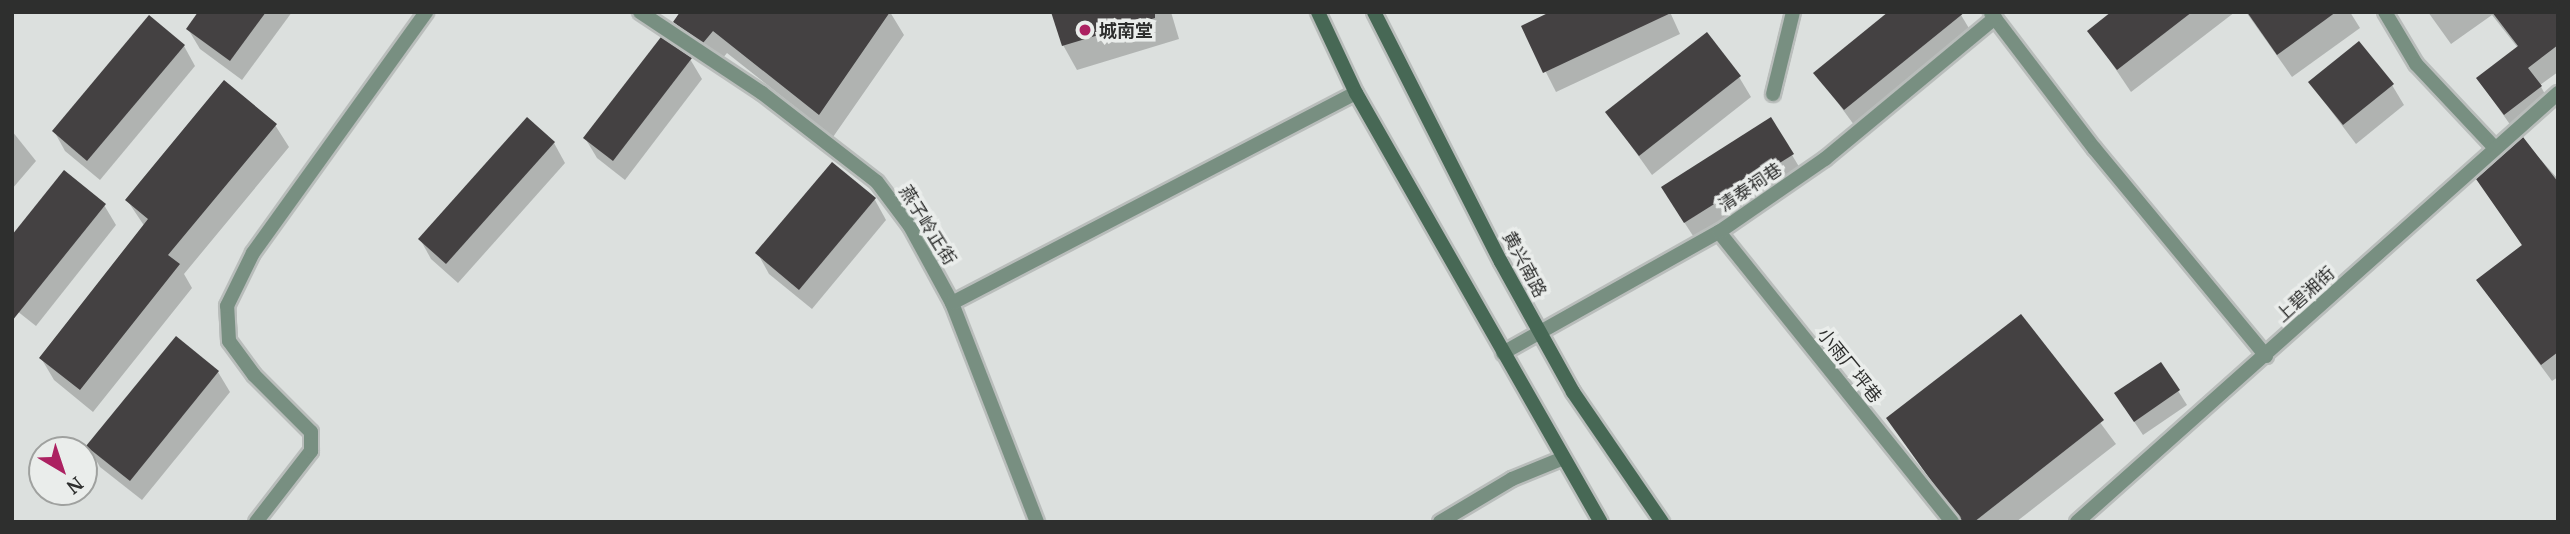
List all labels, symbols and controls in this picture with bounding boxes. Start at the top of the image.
place label: 城南堂 [1099,19,1153,41]
marker: 城南堂 [1077,22,1093,38]
street label: 清泰祠巷 [1714,158,1786,216]
street label: 燕子岭正街 [895,181,961,269]
street label: 黄兴南路 [1499,227,1551,301]
street label: 上碧湘街 [2271,262,2339,326]
street label: 小雨厂坪巷 [1813,323,1887,407]
north arrow [28,436,98,506]
text: N [62,472,89,500]

